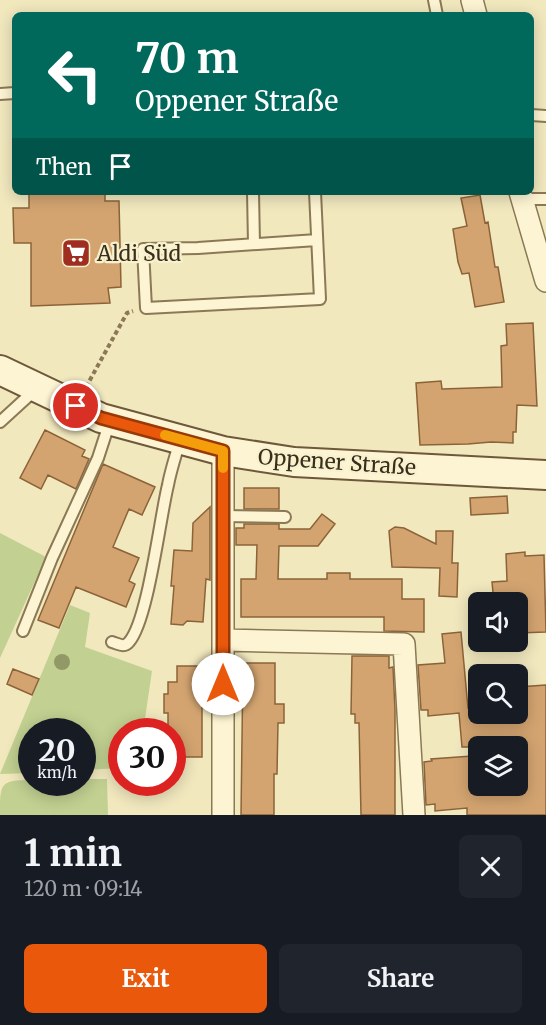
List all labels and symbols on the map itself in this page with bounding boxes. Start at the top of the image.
supermarket icon: Aldi Süd [60,237,92,269]
place label: Aldi Süd [96,240,181,267]
pin [50,380,101,431]
street label: Oppener Straße [257,443,417,481]
position arrow [191,652,255,716]
speed limit sign: 30 [108,718,186,796]

